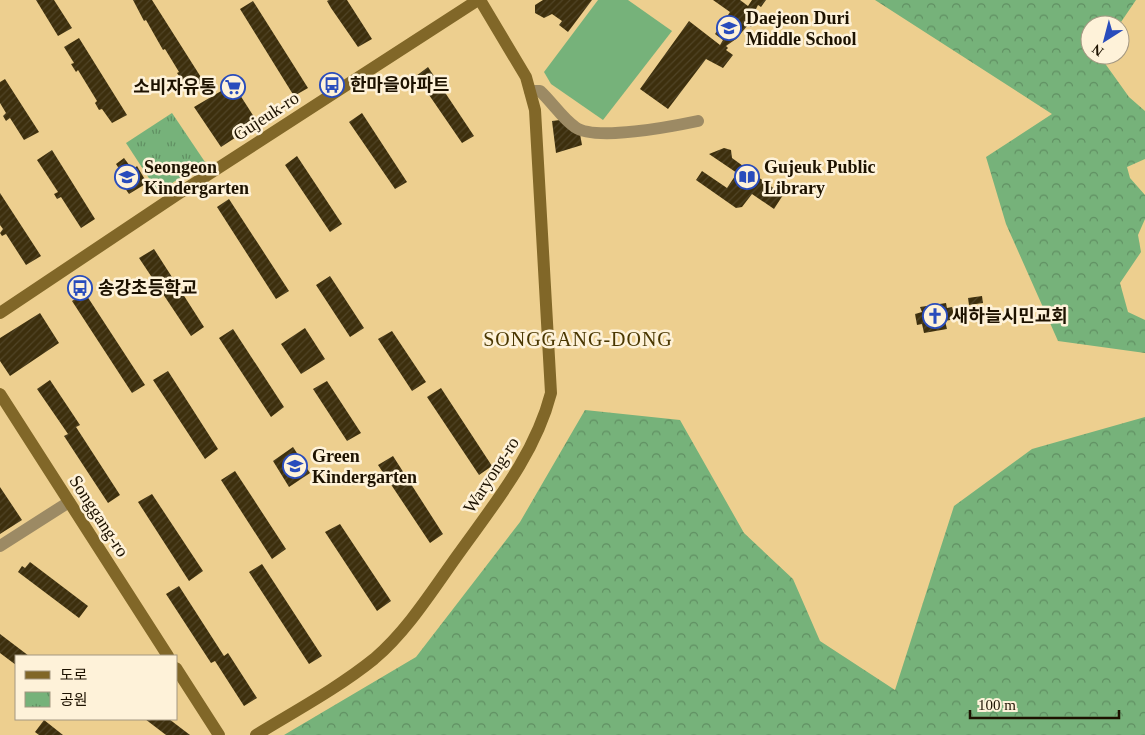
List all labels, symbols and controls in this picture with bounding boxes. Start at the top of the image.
place label: Daejeon Duri Middle School [746,8,857,49]
school or university icon: Daejeon Duri Middle School [716,15,742,41]
north arrow [1080,15,1130,65]
text: N [1089,41,1106,59]
bus stop icon: 한마을아파트 [319,72,345,98]
supermarket icon: 소비자유통 [220,74,246,100]
place label: 한마을아파트 [350,75,449,95]
place label: 소비자유통 [133,77,216,97]
street label: Gujeuk-ro [230,87,302,145]
place label: Seongeon Kindergarten [144,157,249,198]
place label: Gujeuk Public Library [764,157,876,198]
school or university icon: Seongeon Kindergarten [114,164,140,190]
library icon: Gujeuk Public Library [734,164,760,190]
bus stop icon: 송강초등학교 [67,275,93,301]
place label: 송강초등학교 [98,278,197,298]
church icon: 새하늘시민교회 [922,303,948,329]
place label: 새하늘시민교회 [952,306,1068,326]
district label: SONGGANG-DONG [483,328,673,350]
street label: Waryong-ro [459,433,523,517]
place label: Green Kindergarten [312,446,417,487]
school or university icon: Green Kindergarten [282,453,308,479]
street label: Songgang-ro [65,472,133,560]
legend [15,655,178,720]
text: 도로 [60,667,88,683]
scale bar [970,688,1119,720]
text: 공원 [60,692,88,708]
text: 100 m [978,697,1016,713]

